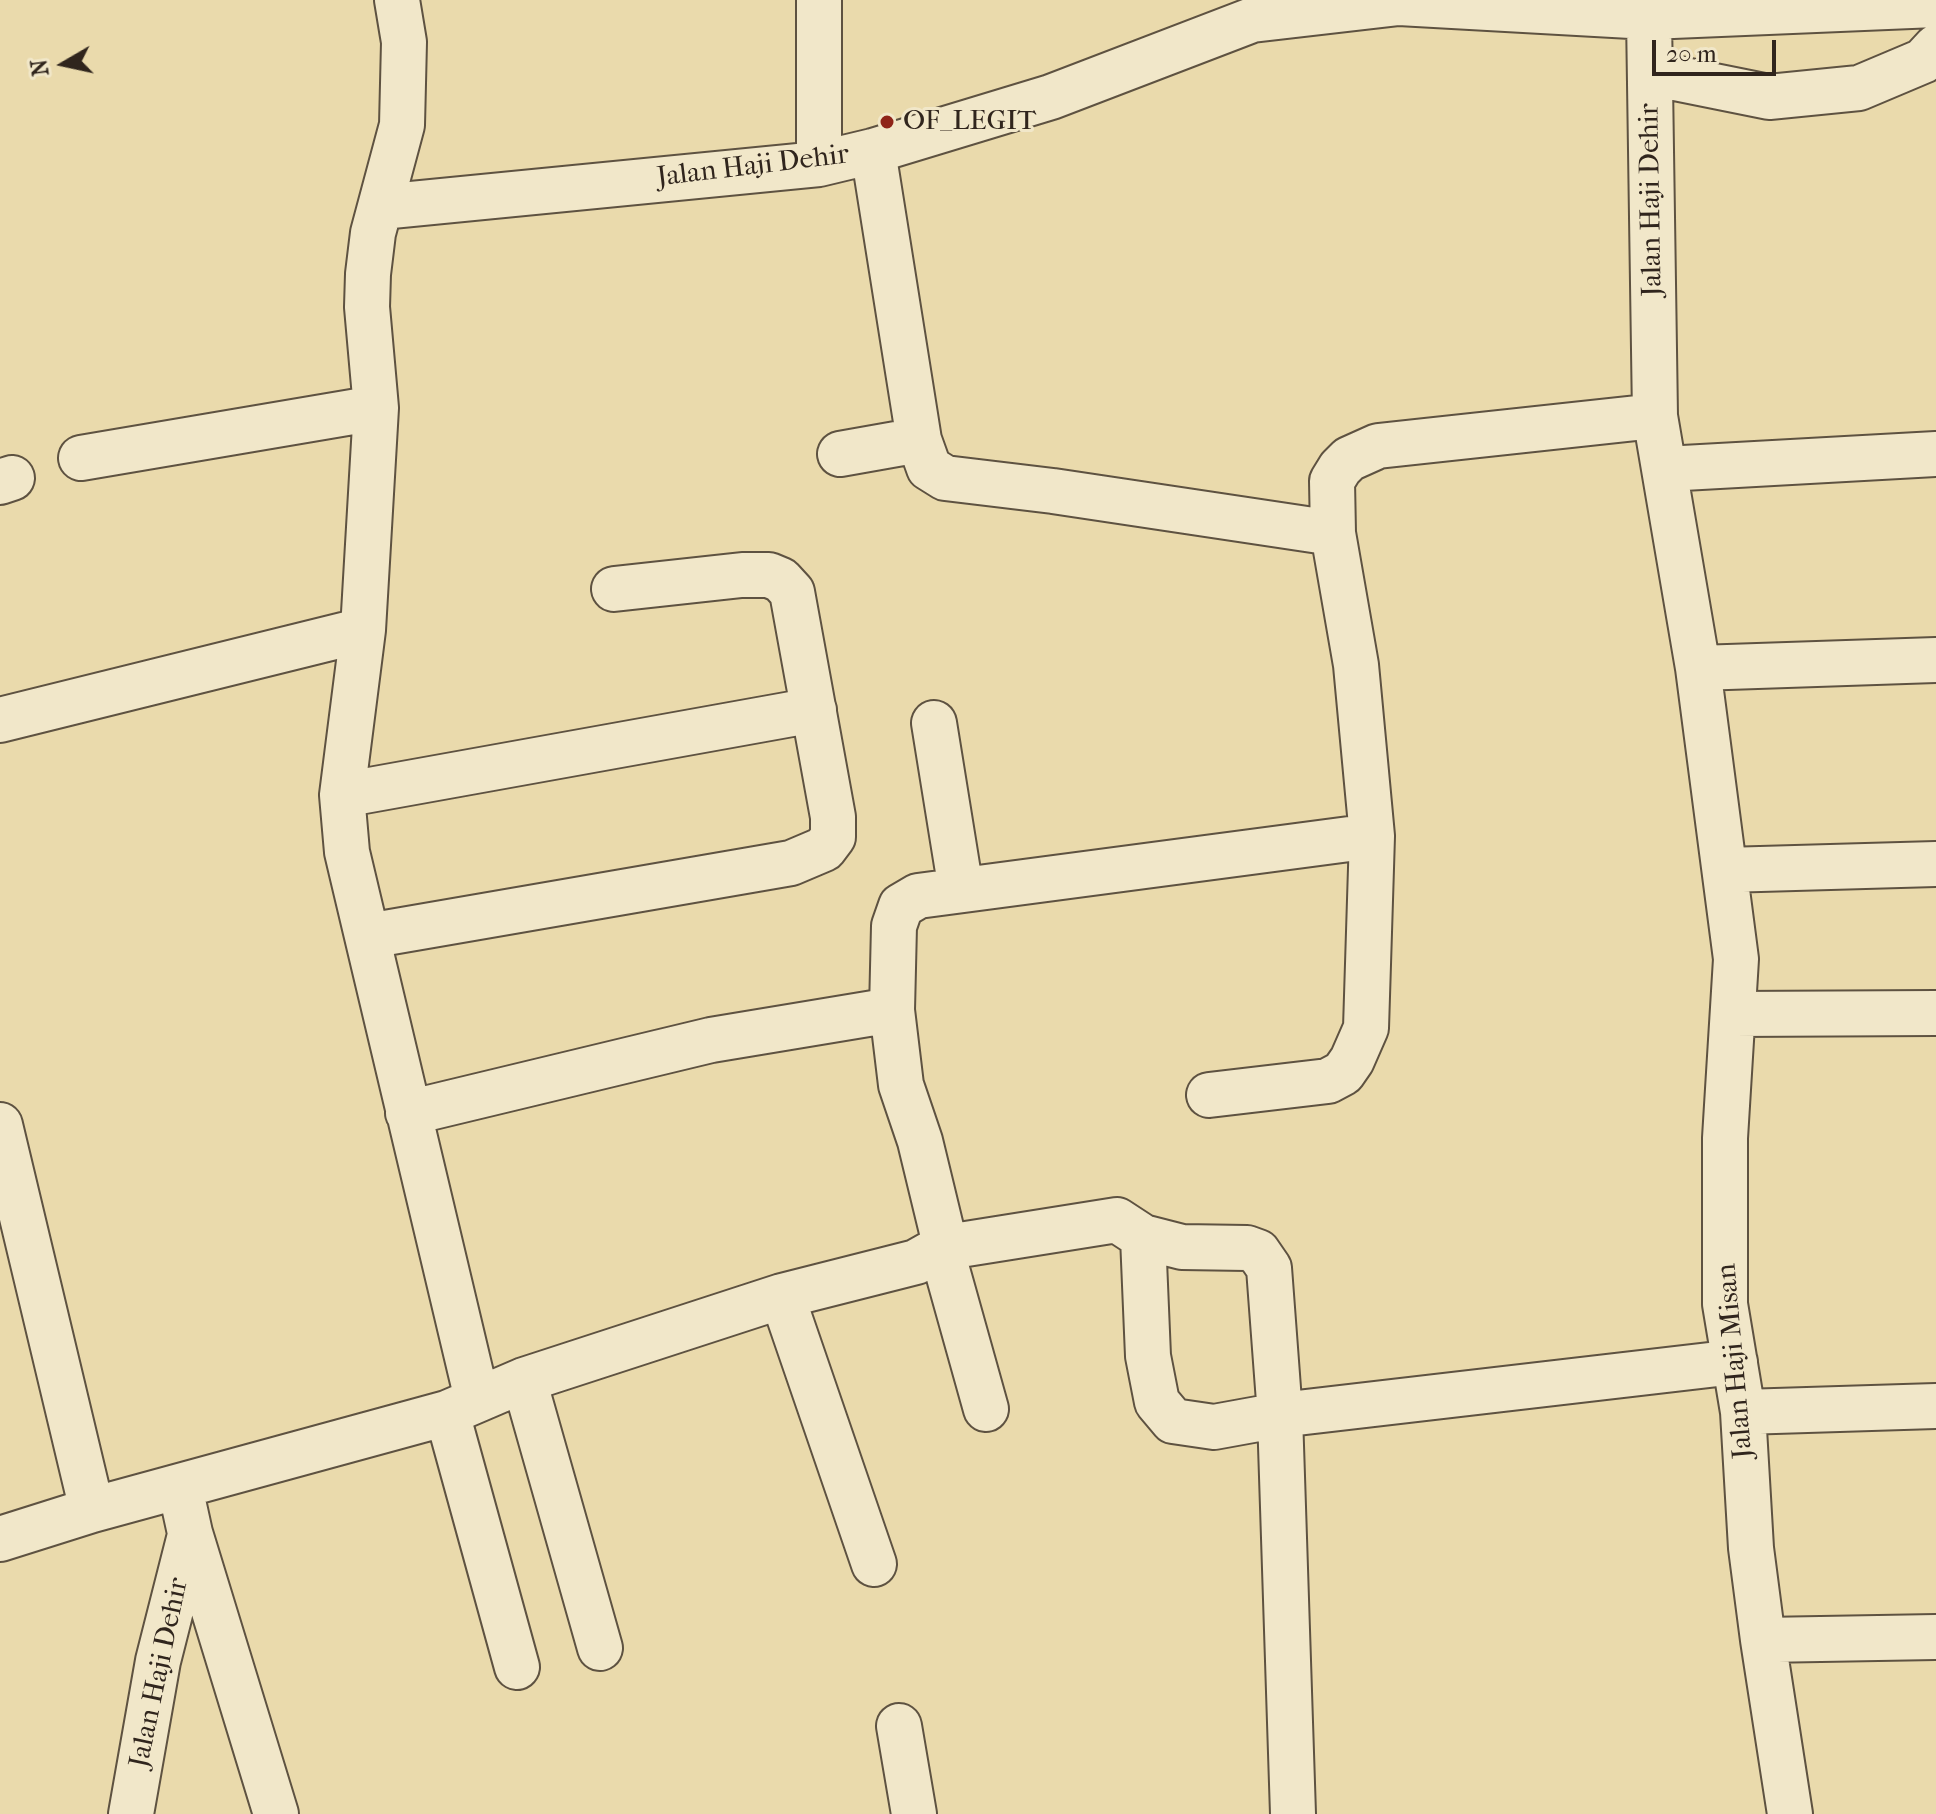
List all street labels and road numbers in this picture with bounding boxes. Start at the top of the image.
street label: Jalan Haji Dehir [1634,103,1670,297]
street label: Jalan Haji Dehir [655,139,851,195]
street label: Jalan Haji Misan [1711,1262,1761,1460]
street label: Jalan Haji Dehir [123,1575,197,1771]

